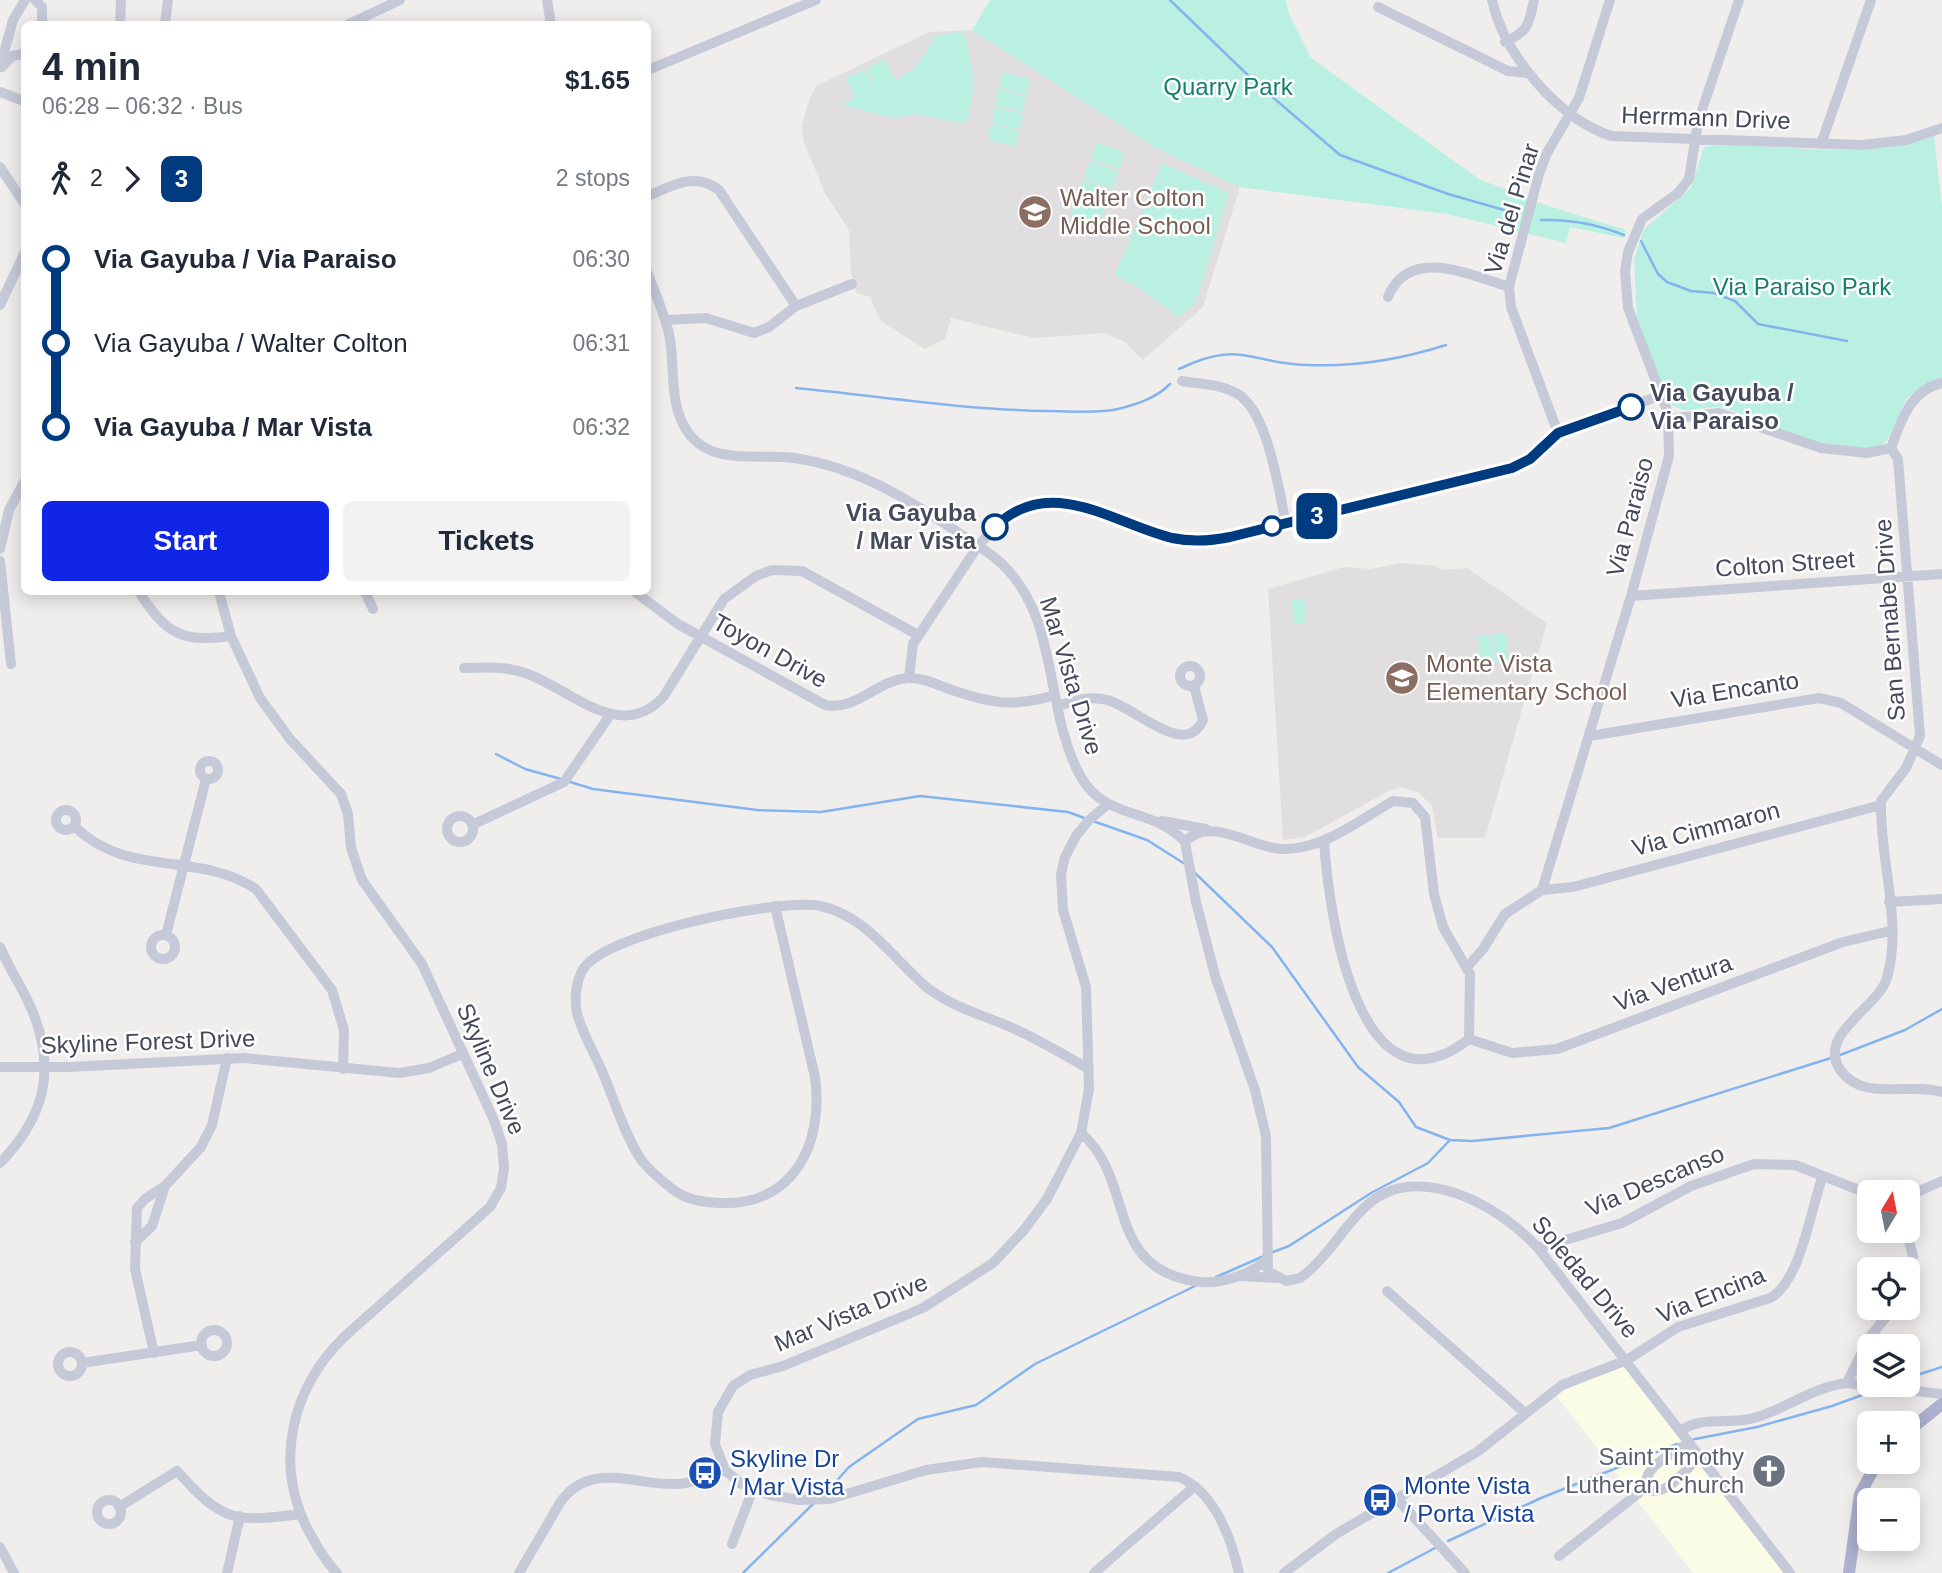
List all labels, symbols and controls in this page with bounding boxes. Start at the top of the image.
text: 4 min [42,46,141,88]
text: $1.65 [565,65,630,95]
park label: Quarry Park [1163,73,1294,100]
text: 06:28 – 06:32 · Bus [42,93,243,119]
street label: Herrmann Drive [1621,101,1791,134]
street label: Via del Pinar [1479,140,1544,278]
icon: walk [42,160,80,198]
icon: forward [113,160,151,198]
text: 2 [90,165,103,191]
text: 3 [175,165,188,192]
text: 2 stops [556,165,630,191]
place label: Walter Colton Middle School [1060,184,1211,239]
school or university icon: Walter Colton Middle School [1016,193,1054,231]
text: Via Gayuba / Via Paraiso [94,244,397,274]
text: 06:30 [572,246,630,272]
park label: Via Paraiso Park [1713,273,1892,300]
text: Via Gayuba / Walter Colton [94,328,408,358]
text: 06:31 [572,330,630,356]
place label: Via Gayuba / Via Paraiso [1650,379,1794,434]
marker: Via Gayuba / Via Paraiso [1618,394,1644,420]
text: Via Gayuba / Mar Vista [94,412,372,442]
text: 06:32 [572,414,630,440]
street label: Via Paraiso [1601,454,1658,579]
line badge: 3 [1294,493,1340,539]
place label: Via Gayuba / Mar Vista [846,499,977,554]
button: Start [42,501,329,581]
button: Tickets [343,501,630,581]
text: 3 [1310,502,1324,529]
marker: Via Gayuba / Mar Vista [982,514,1008,540]
unlabelled marker [1262,516,1282,536]
street label: San Bernabe Drive [1869,518,1910,722]
street label: Colton Street [1714,545,1856,582]
street label: Mar Vista Drive [1035,594,1108,758]
street label: Toyon Drive [708,608,832,693]
place label: Monte Vista Elementary School [1426,650,1627,705]
school or university icon: Monte Vista Elementary School [1383,659,1421,697]
street label: Via Encanto [1669,666,1801,713]
street label: Via Cimmaron [1629,796,1783,861]
street label: Via Ventura [1610,948,1736,1016]
street label: Skyline Drive [452,999,531,1139]
street label: Skyline Forest Drive [40,1024,256,1059]
street label: Via Descanso [1582,1139,1728,1222]
north arrow [1857,1180,1920,1242]
map controls [1857,1180,1920,1551]
street label: Soledad Drive [1527,1210,1644,1343]
button: locate [1857,1257,1920,1320]
street label: Via Encina [1653,1260,1769,1328]
street label: Mar Vista Drive [770,1268,931,1357]
button: layers [1857,1334,1920,1397]
button: + [1857,1411,1920,1474]
place label: Saint Timothy Lutheran Church [1565,1443,1744,1498]
place label: Skyline Dr / Mar Vista [730,1445,845,1500]
church icon: Saint Timothy Lutheran Church [1750,1452,1788,1490]
bus stop icon: Skyline Dr / Mar Vista [686,1454,724,1492]
place label: Monte Vista / Porta Vista [1404,1472,1535,1527]
bus stop icon: Monte Vista / Porta Vista [1361,1481,1399,1519]
button: − [1857,1488,1920,1551]

